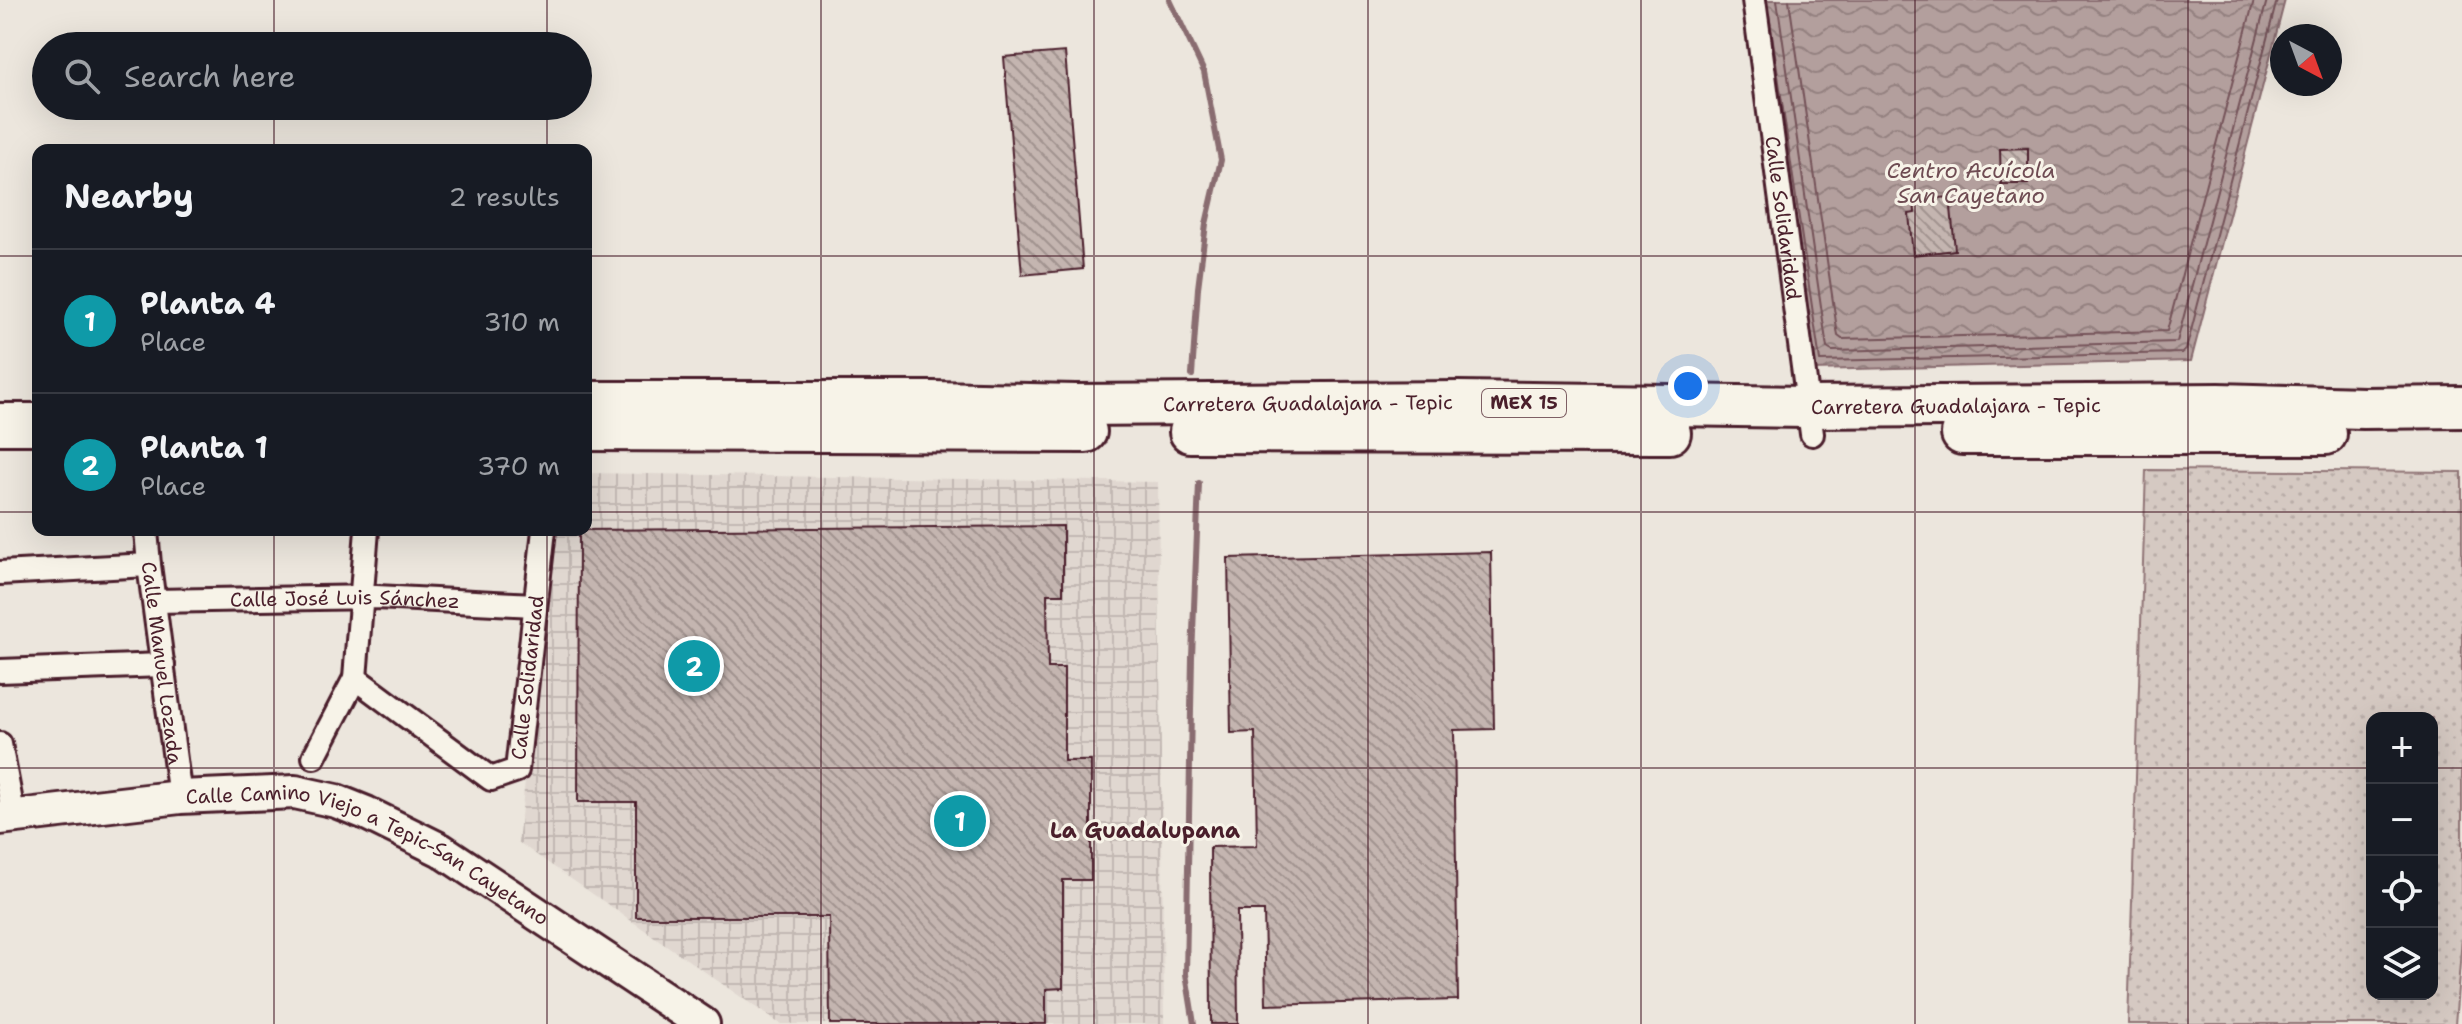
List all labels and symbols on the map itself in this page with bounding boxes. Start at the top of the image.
north arrow [2270,24,2342,96]
street label: Calle Solidaridad [1759,134,1807,302]
water label: Centro Acuícola San Cayetano [1887,156,2055,210]
your location [1668,366,1708,406]
street label: Carretera Guadalajara - Tepic [1163,389,1453,417]
road number: MEX 15 [1482,389,1566,417]
street label: Carretera Guadalajara - Tepic [1811,392,2101,420]
street label: Calle Manuel Lozada [136,560,189,767]
street label: Calle José Luis Sánchez [230,584,460,614]
street label: Calle Solidaridad [505,594,550,761]
pin: 2 [668,636,720,696]
street label: Calle Camino Viejo a Tepic-San Cayetano [185,779,554,931]
pin: 1 [934,791,986,851]
district label: La Guadalupana [1050,816,1240,845]

